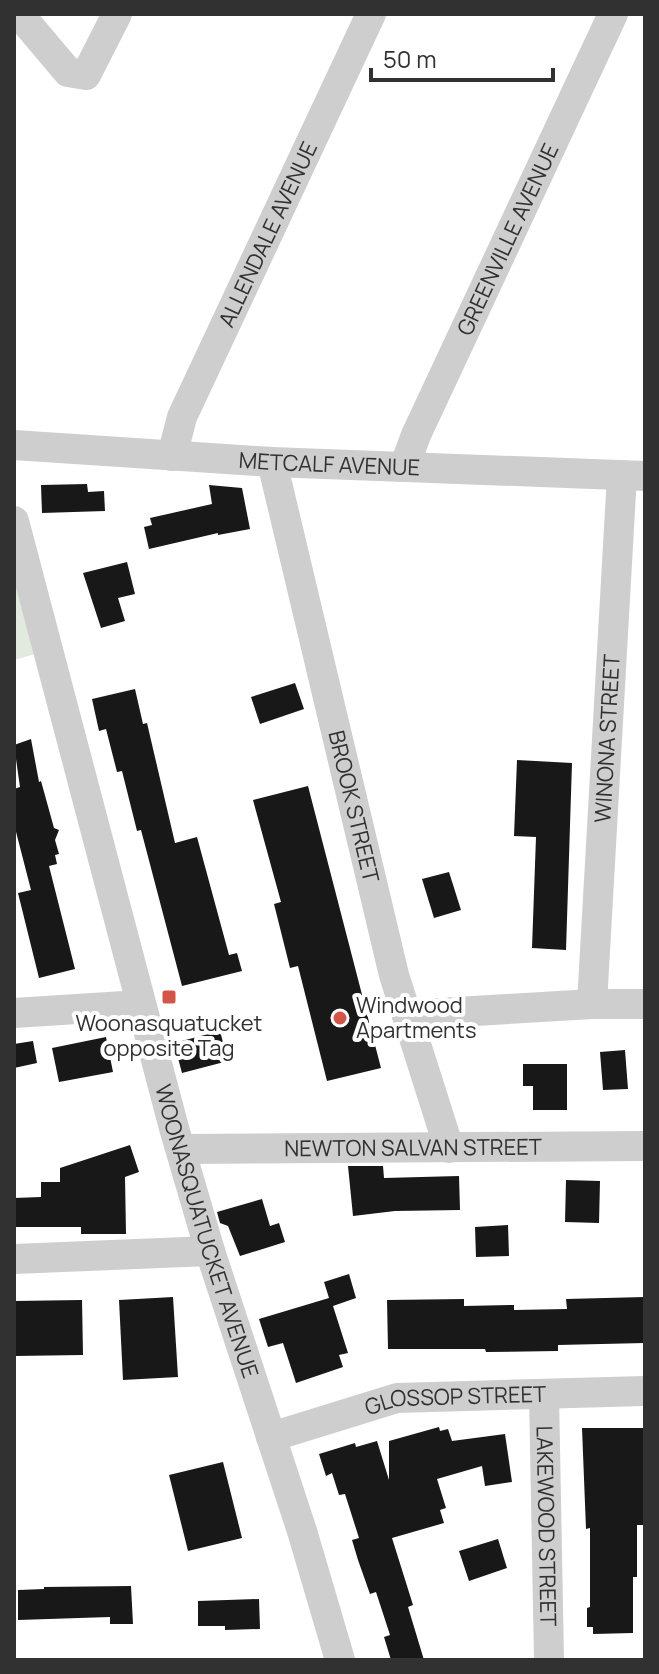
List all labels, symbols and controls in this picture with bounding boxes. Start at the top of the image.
scale bar [371,32,553,82]
text: 50 m [383,42,437,75]
street label: ALLENDALE AVENUE [211,137,324,332]
street label: GREENVILLE AVENUE [450,138,565,340]
street label: METCALF AVENUE [238,445,421,483]
street label: WINONA STREET [587,653,627,824]
street label: BROOK STREET [321,728,386,885]
marker: Woonasquatucket opposite Tag [160,988,178,1006]
place label: Windwood Apartments [356,990,476,1045]
place label: Woonasquatucket opposite Tag [76,1008,263,1063]
marker: Windwood Apartments [331,1009,349,1027]
street label: WOONASQUATUCKET AVENUE [148,1081,266,1382]
street label: NEWTON SALVAN STREET [284,1132,542,1163]
street label: GLOSSOP STREET [361,1379,547,1422]
street label: LAKEWOOD STREET [530,1425,563,1627]

